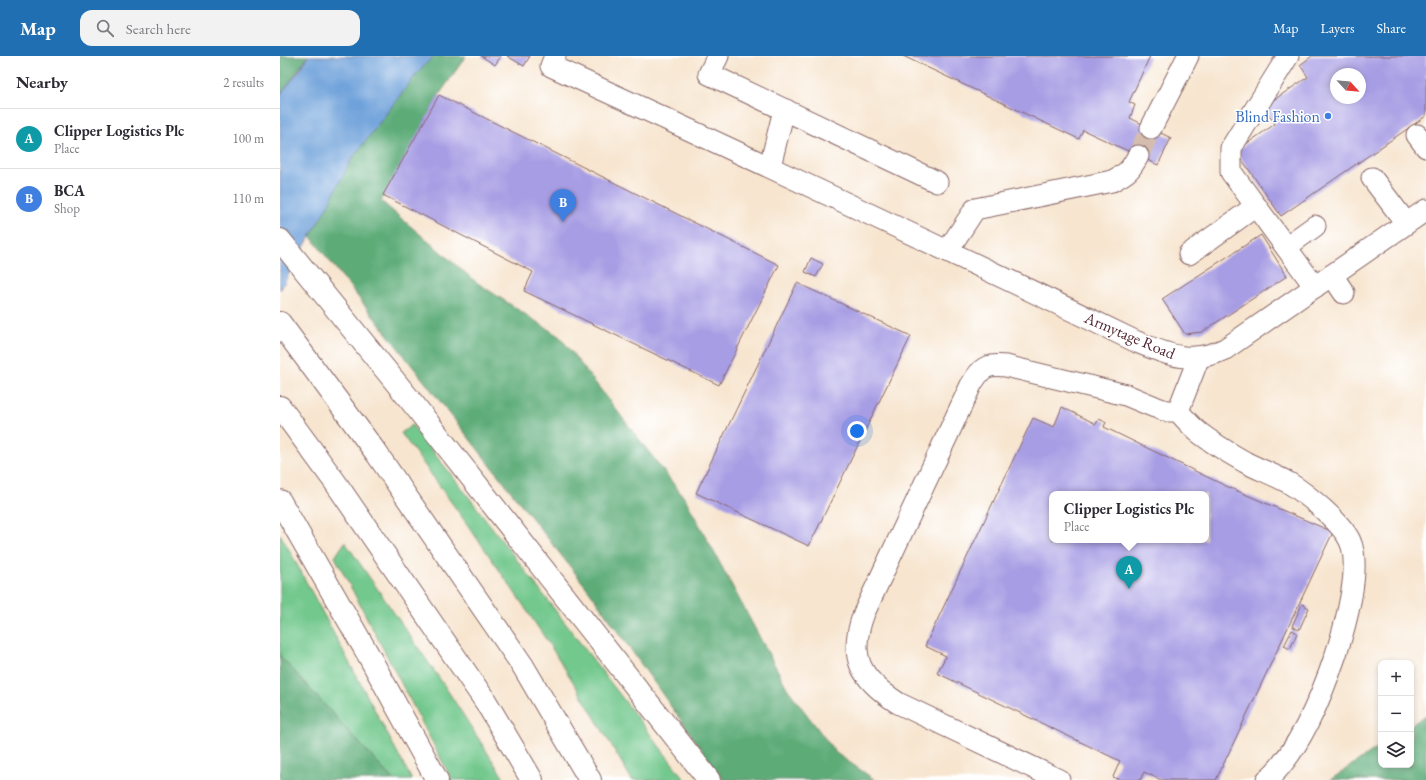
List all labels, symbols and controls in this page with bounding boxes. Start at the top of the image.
search box [80,10,360,46]
text: Map [20,16,56,41]
icon: search [94,17,116,39]
text: Search here [126,19,191,38]
text: Map [1273,19,1298,37]
text: Layers [1320,19,1355,37]
text: Share [1377,19,1406,37]
north arrow [1330,68,1366,104]
text: Nearby [16,71,68,93]
text: 2 results [223,74,264,91]
place label: Blind Fashion [1235,106,1321,127]
marker: Blind Fashion [1323,111,1333,121]
text: Clipper Logistics Plc [54,121,184,140]
text: A [24,130,34,147]
text: 100 m [233,130,264,147]
text: Place [54,140,80,157]
text: BCA [54,181,85,200]
pin: B [550,189,576,222]
text: B [25,190,33,207]
text: 110 m [233,190,264,207]
text: Shop [54,200,80,217]
street label: Armytage Road [1080,307,1179,364]
your location [847,421,867,441]
popup [1049,491,1209,543]
text: Clipper Logistics Plc [1064,499,1194,518]
text: Place [1064,518,1089,535]
pin: A [1116,556,1142,589]
map controls [1378,660,1414,768]
button: + [1378,660,1414,696]
button: − [1378,696,1414,732]
button: layers [1378,732,1414,768]

